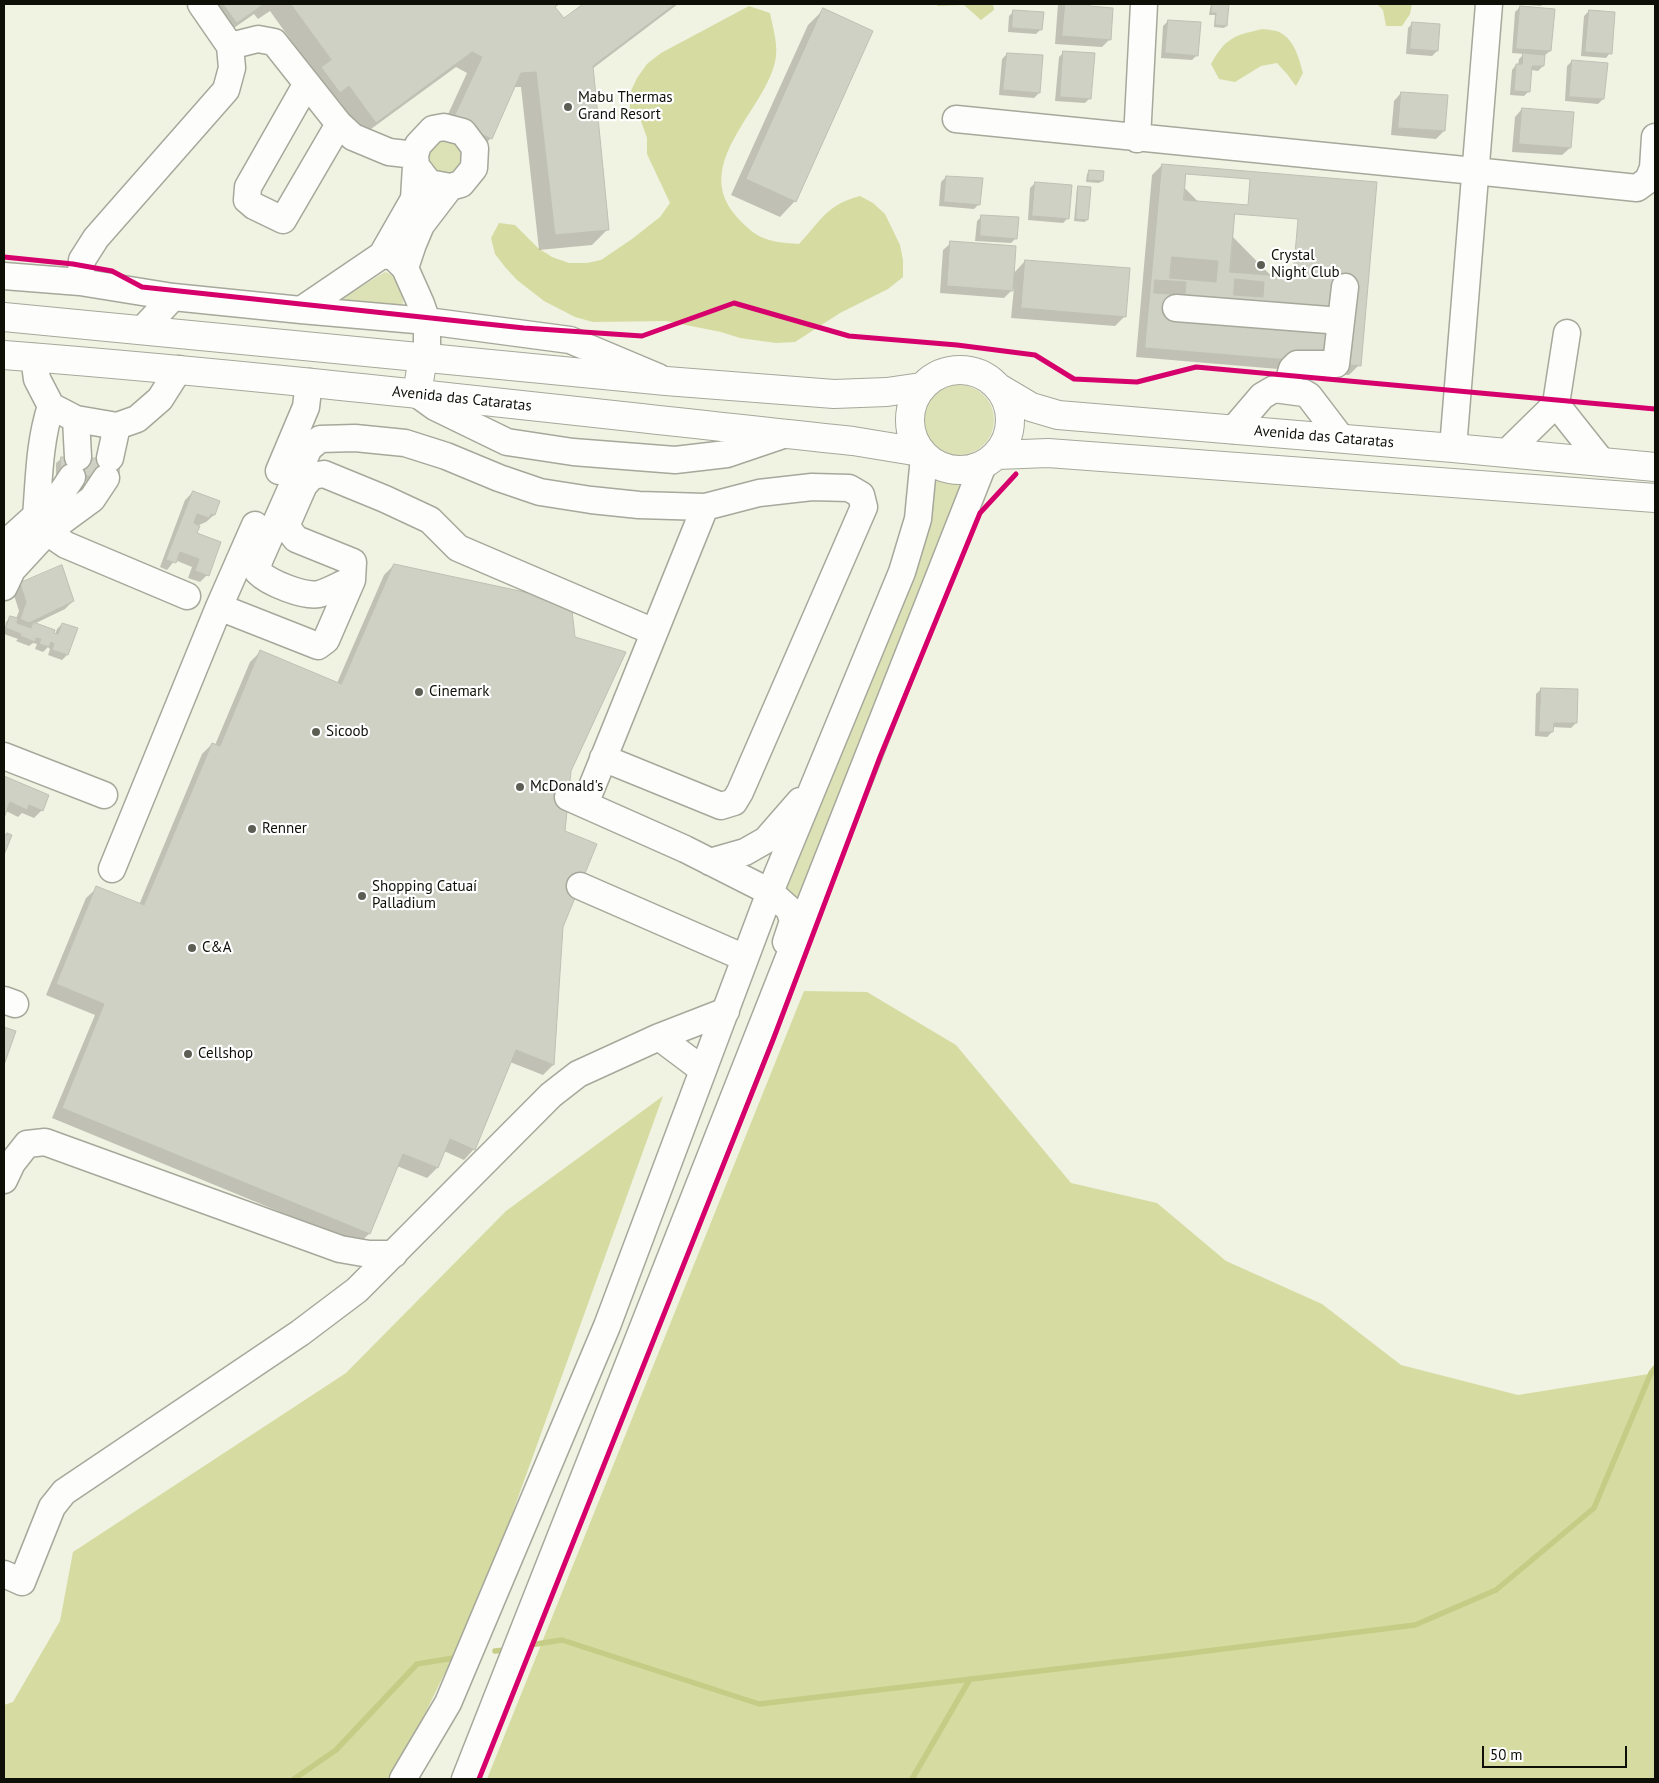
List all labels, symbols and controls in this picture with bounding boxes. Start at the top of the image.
place label: Mabu Thermas Grand Resort [578,89,673,124]
marker: Mabu Thermas Grand Resort [562,101,574,113]
place label: Crystal Night Club [1271,247,1340,282]
marker: Crystal Night Club [1255,259,1267,271]
street label: Avenida das Cataratas [391,383,533,415]
street label: Avenida das Cataratas [1253,422,1395,452]
place label: Cinemark [429,683,489,701]
marker: Cinemark [413,686,425,698]
place label: Sicoob [326,723,369,741]
marker: Sicoob [310,726,322,738]
place label: McDonald's [530,778,603,796]
marker: McDonald's [514,781,526,793]
place label: Renner [262,820,307,838]
marker: Renner [246,823,258,835]
place label: Shopping Catuaí Palladium [372,878,477,913]
marker: Shopping Catuaí Palladium [356,890,368,902]
place label: C&A [202,939,232,957]
marker: C&A [186,942,198,954]
place label: Cellshop [198,1045,253,1063]
marker: Cellshop [182,1048,194,1060]
scale bar [1484,1736,1629,1768]
text: 50 m [1490,1745,1523,1764]

